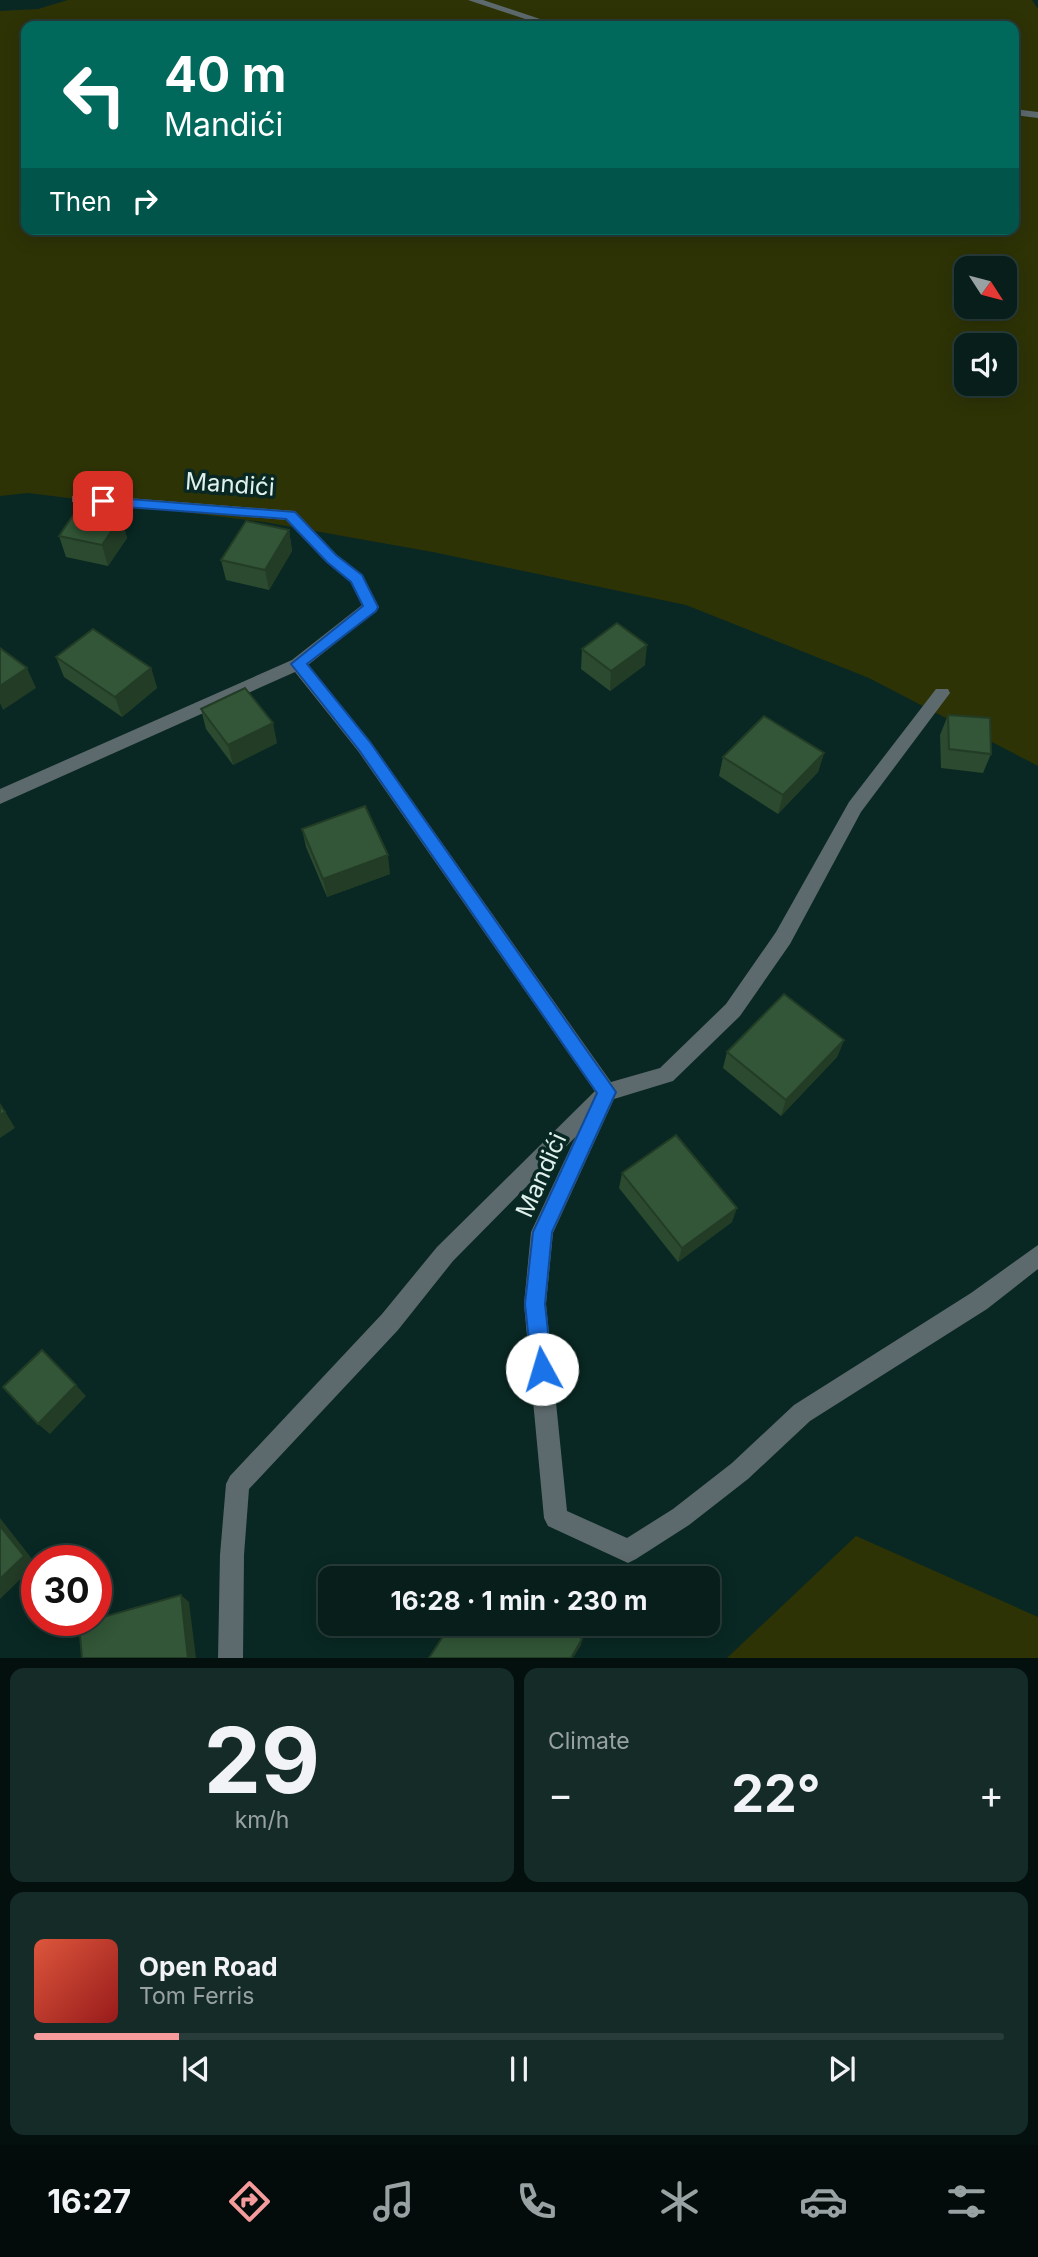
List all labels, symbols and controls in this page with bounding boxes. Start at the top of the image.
text: 40 m [164,45,287,104]
icon: left [49,49,140,140]
text: Mandići [164,105,283,144]
icon: right [126,182,164,220]
text: Then [49,186,112,217]
north arrow [954,256,1017,318]
map controls [954,256,1017,396]
button: sound [954,333,1017,396]
street label: Mandići [184,466,276,502]
pin [73,471,133,531]
icon: arrive [84,482,122,520]
street label: Mandići [510,1128,572,1222]
position arrow [505,1332,579,1406]
speed limit sign: 30 [21,1545,112,1636]
text: 16:28 · 1 min · 230 m [391,1585,647,1616]
text: 29 [204,1705,320,1815]
text: Climate [548,1727,630,1755]
text: 22° [731,1762,821,1825]
text: − [548,1771,573,1817]
text: + [979,1771,1004,1817]
text: km/h [235,1806,289,1834]
text: Open Road [139,1951,278,1982]
text: Tom Ferris [139,1982,254,2010]
icon: previous [177,2050,215,2088]
icon: pause [500,2050,538,2088]
icon: next [823,2050,861,2088]
icon: directions [225,2177,274,2226]
icon: music [369,2177,418,2226]
icon: phone [512,2177,561,2226]
icon: climate [655,2177,704,2226]
icon: car [799,2177,848,2226]
icon: filters [942,2177,991,2226]
text: 16:27 [47,2182,131,2221]

